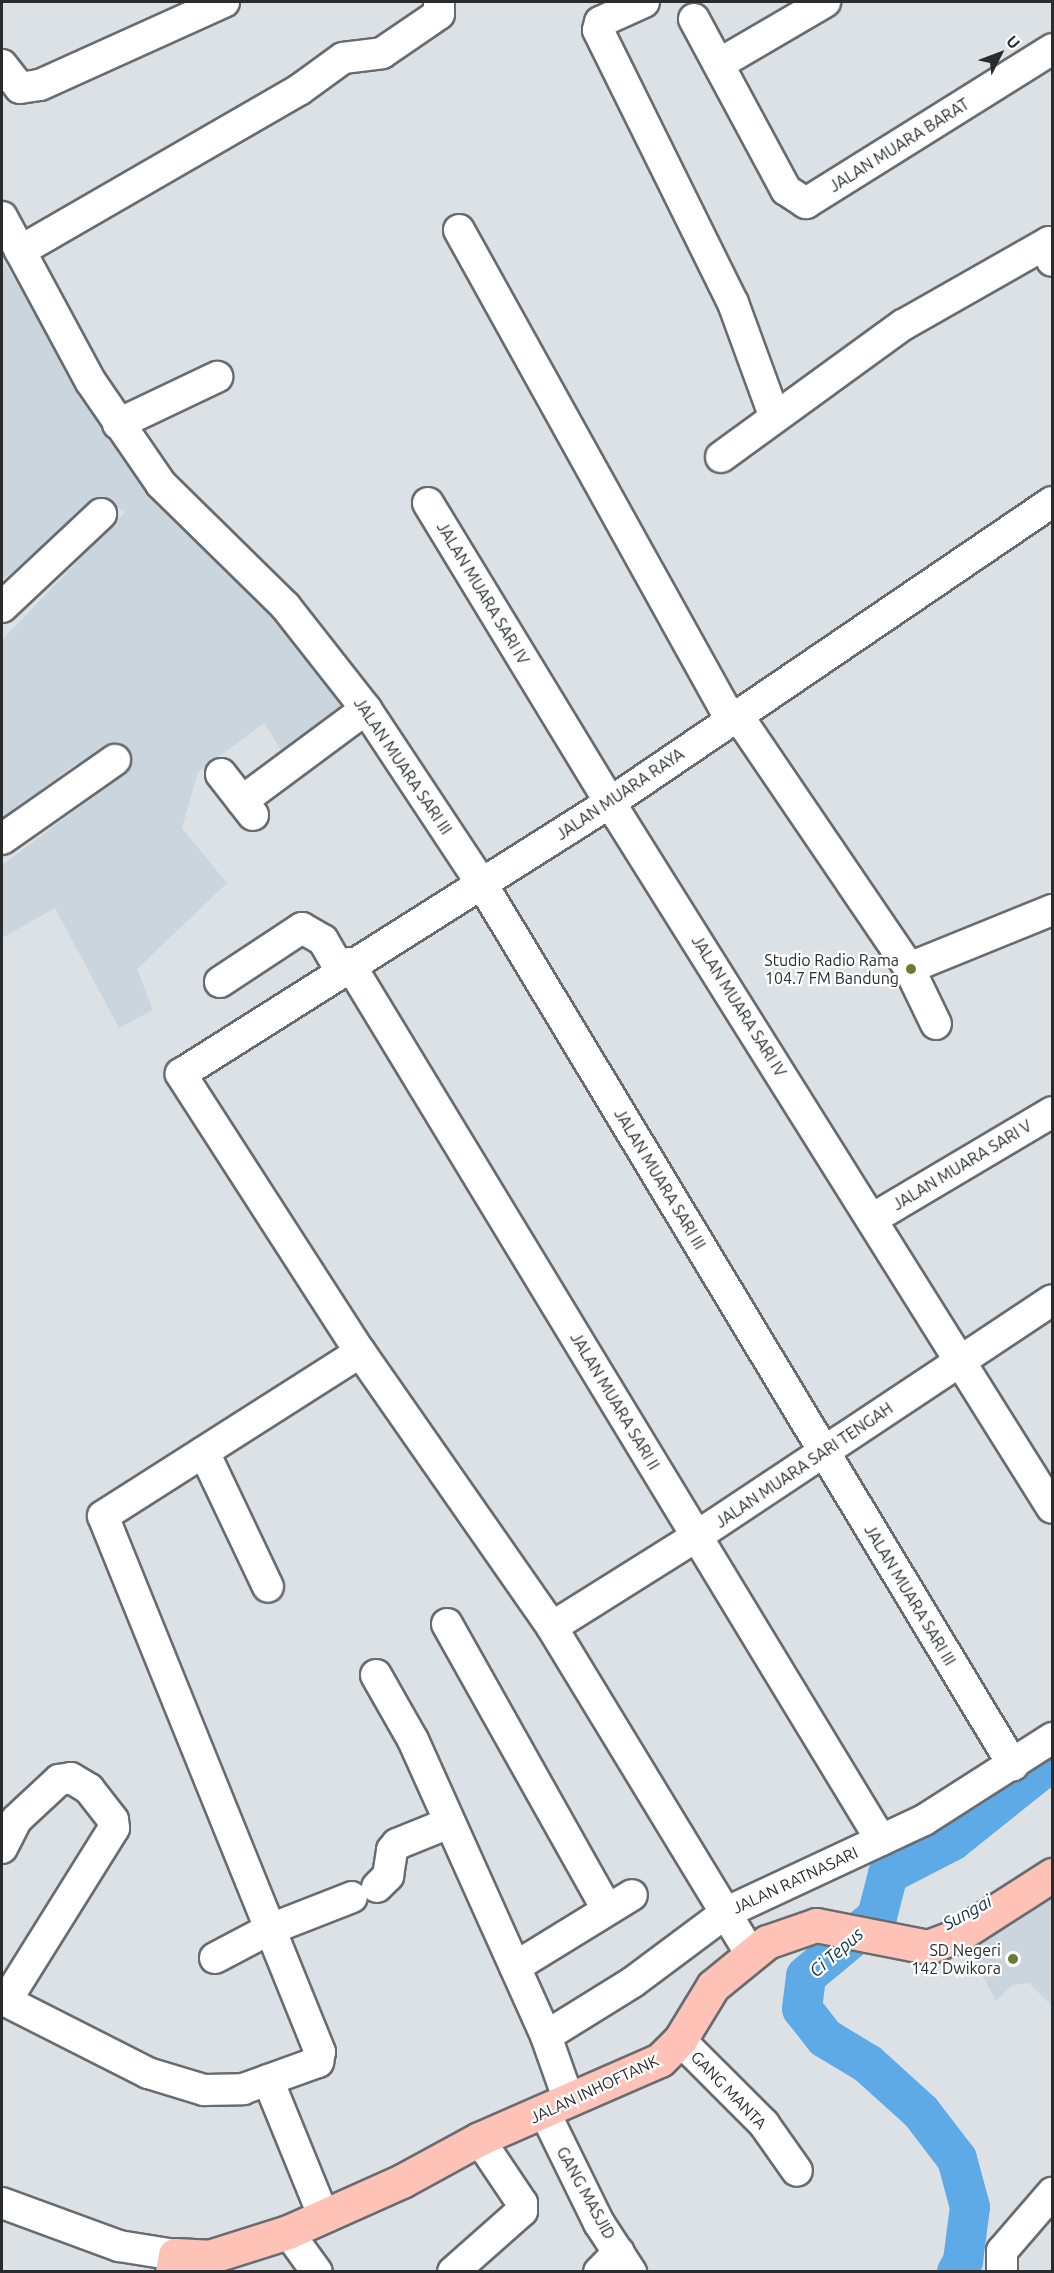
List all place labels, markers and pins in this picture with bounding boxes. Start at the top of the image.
place label: Studio Radio Rama 104.7 FM Bandung [764,950,899,988]
marker: Studio Radio Rama 104.7 FM Bandung [904,962,918,976]
place label: SD Negeri 142 Dwikora [911,1940,1001,1978]
marker: SD Negeri 142 Dwikora [1006,1952,1020,1966]

